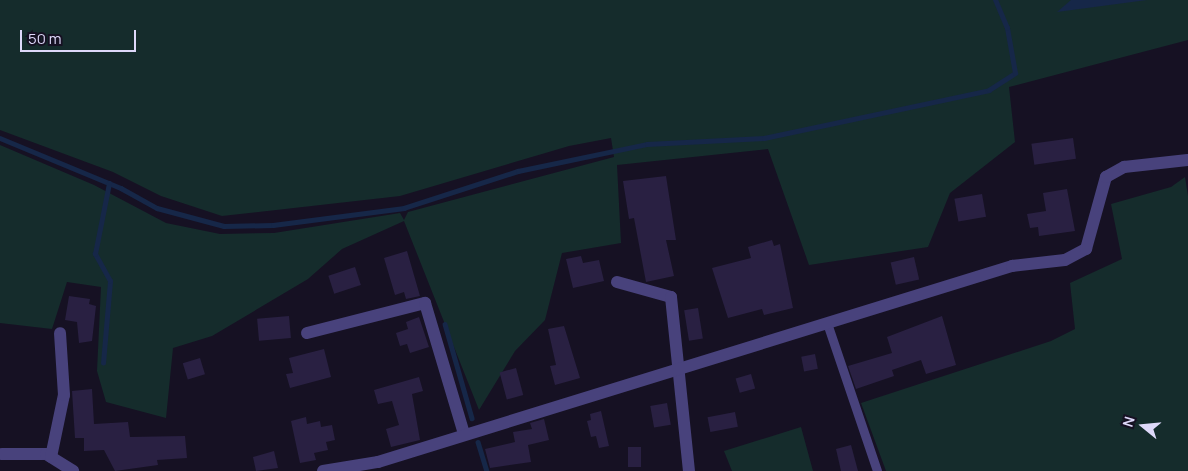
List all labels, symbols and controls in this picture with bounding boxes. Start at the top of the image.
scale bar [22,20,139,52]
text: 50 m [28,28,62,49]
north arrow [1118,401,1168,451]
text: N [1118,414,1139,429]

